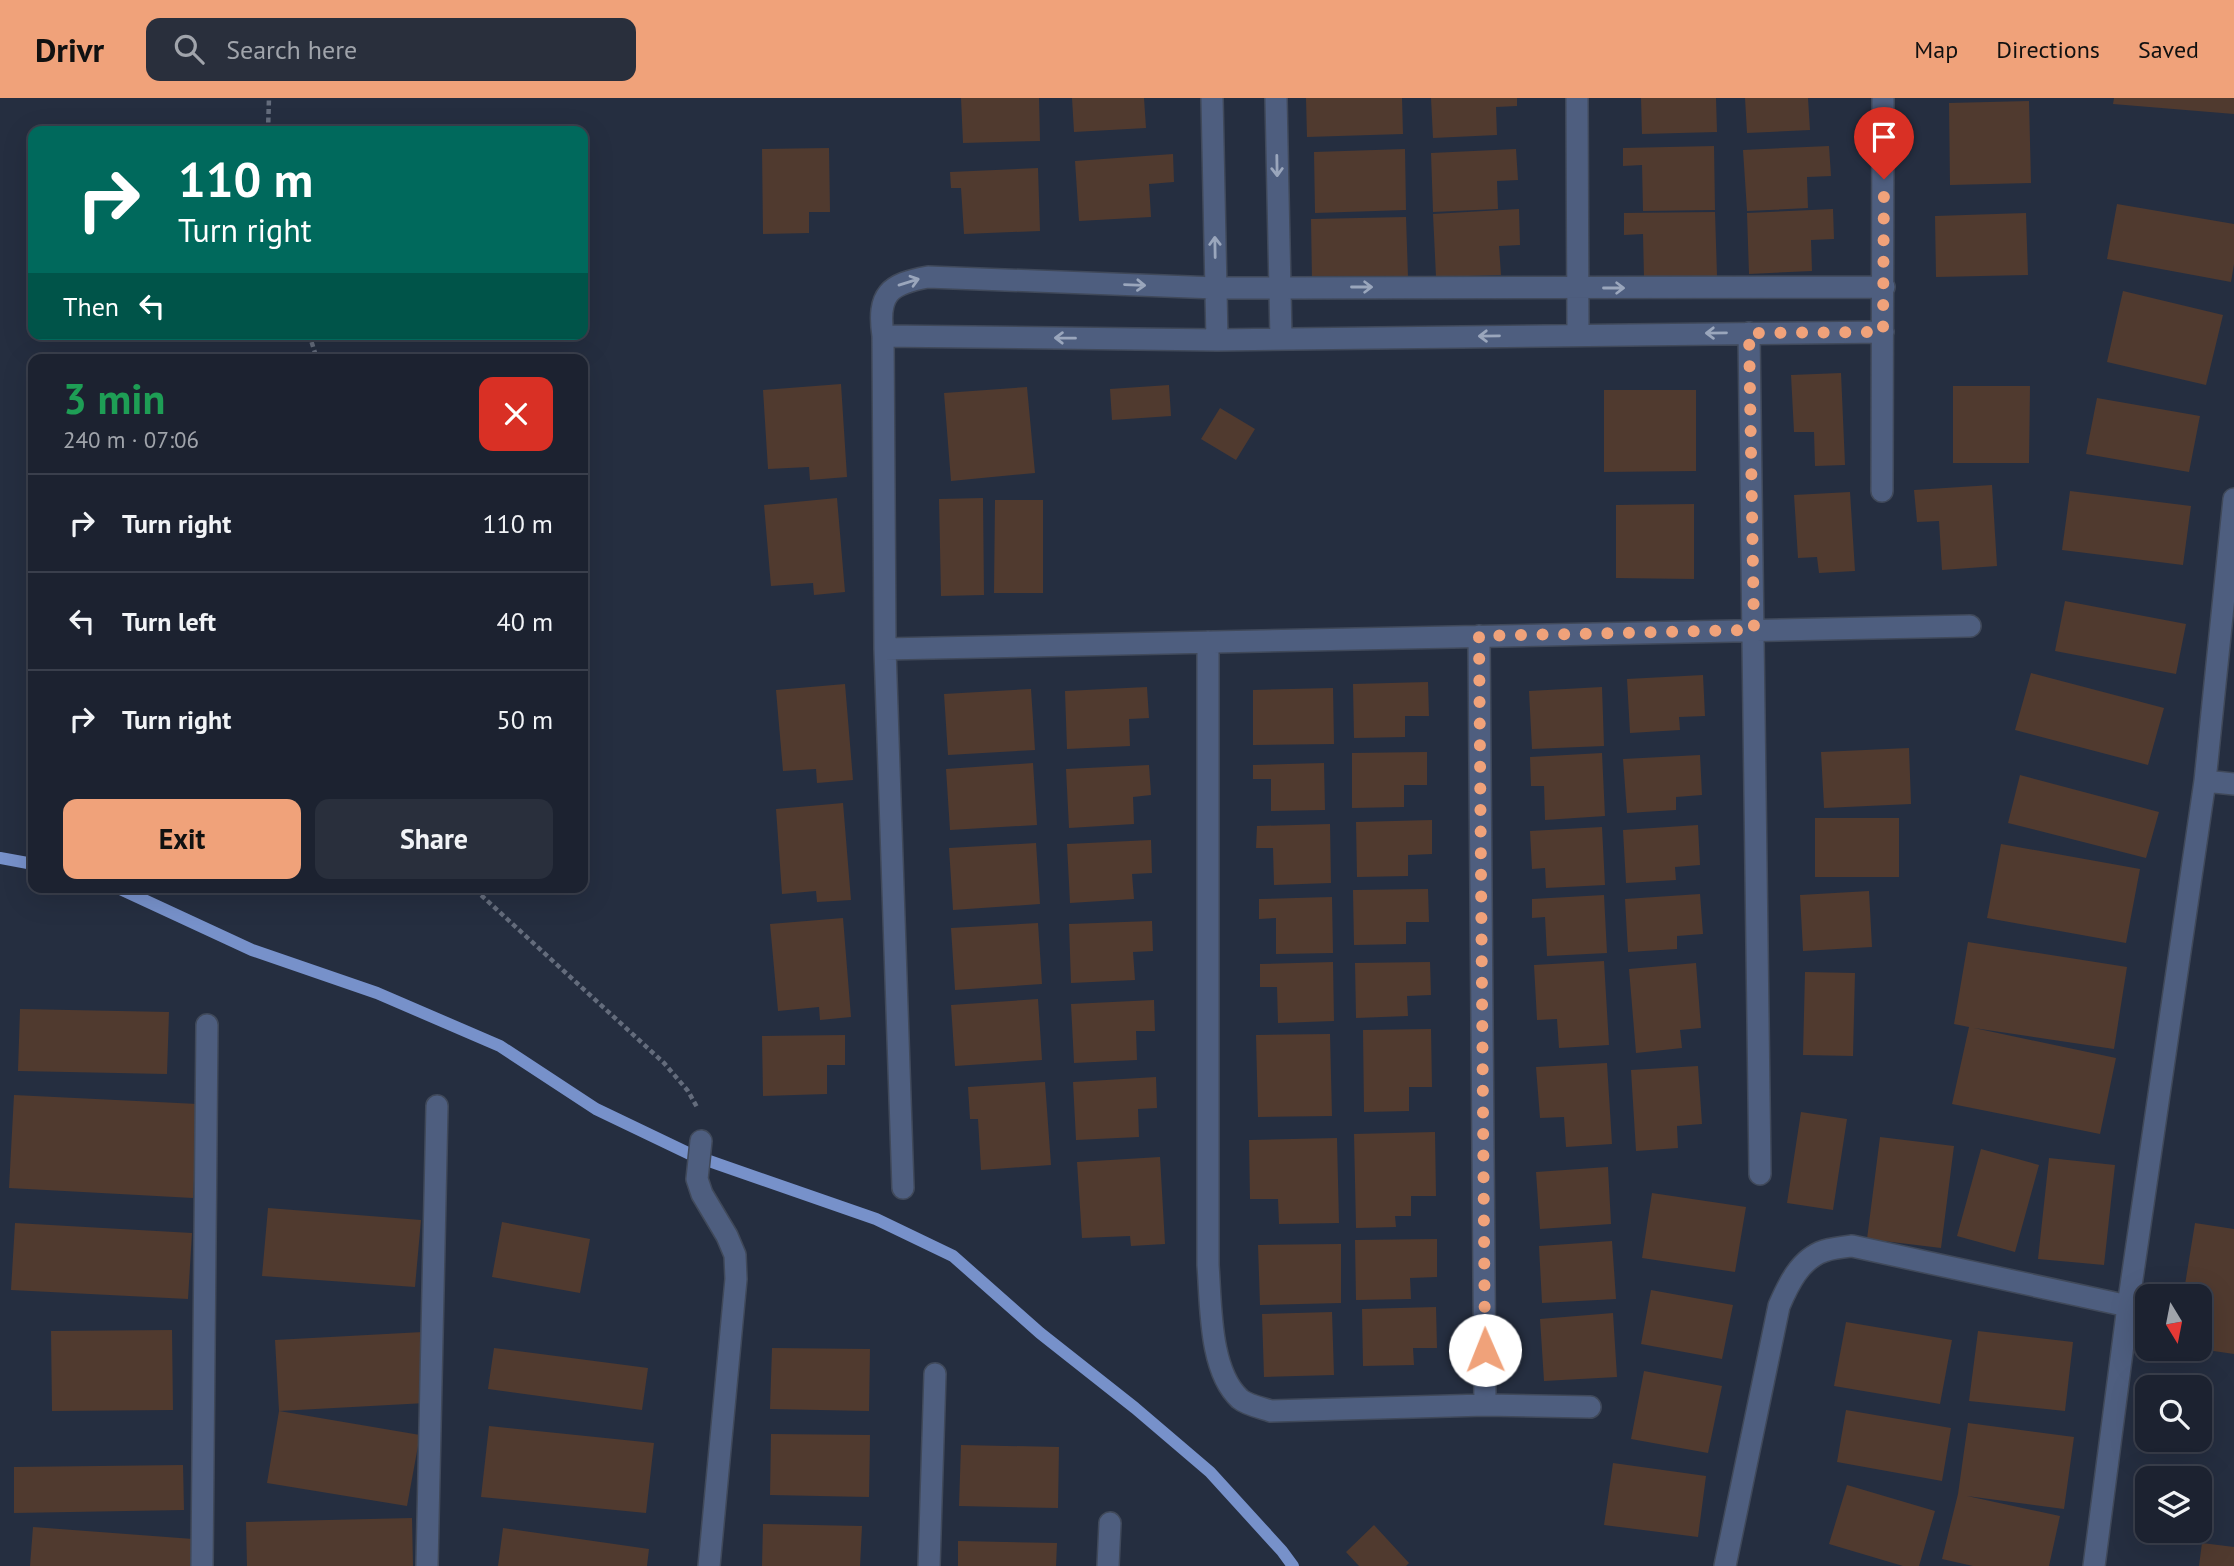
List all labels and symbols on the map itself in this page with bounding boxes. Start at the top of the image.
pin [1854,107,1914,179]
one-way arrow [1271,154,1284,177]
one-way arrow [1208,236,1222,259]
one-way arrow [897,274,919,287]
one-way arrow [1123,278,1146,291]
one-way arrow [1351,280,1374,294]
one-way arrow [1603,281,1626,295]
one-way arrow [1705,326,1728,340]
one-way arrow [1478,329,1501,343]
one-way arrow [1054,331,1077,345]
north arrow [2135,1284,2212,1362]
position arrow [1448,1313,1522,1387]

